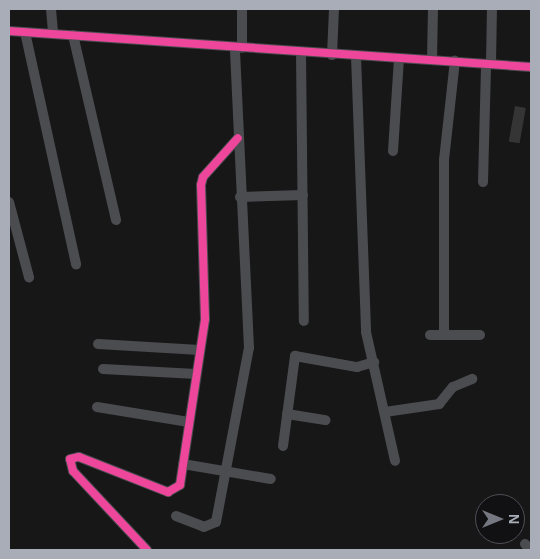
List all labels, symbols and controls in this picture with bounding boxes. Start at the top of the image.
north arrow [475,494,525,544]
text: N [506,514,522,524]

